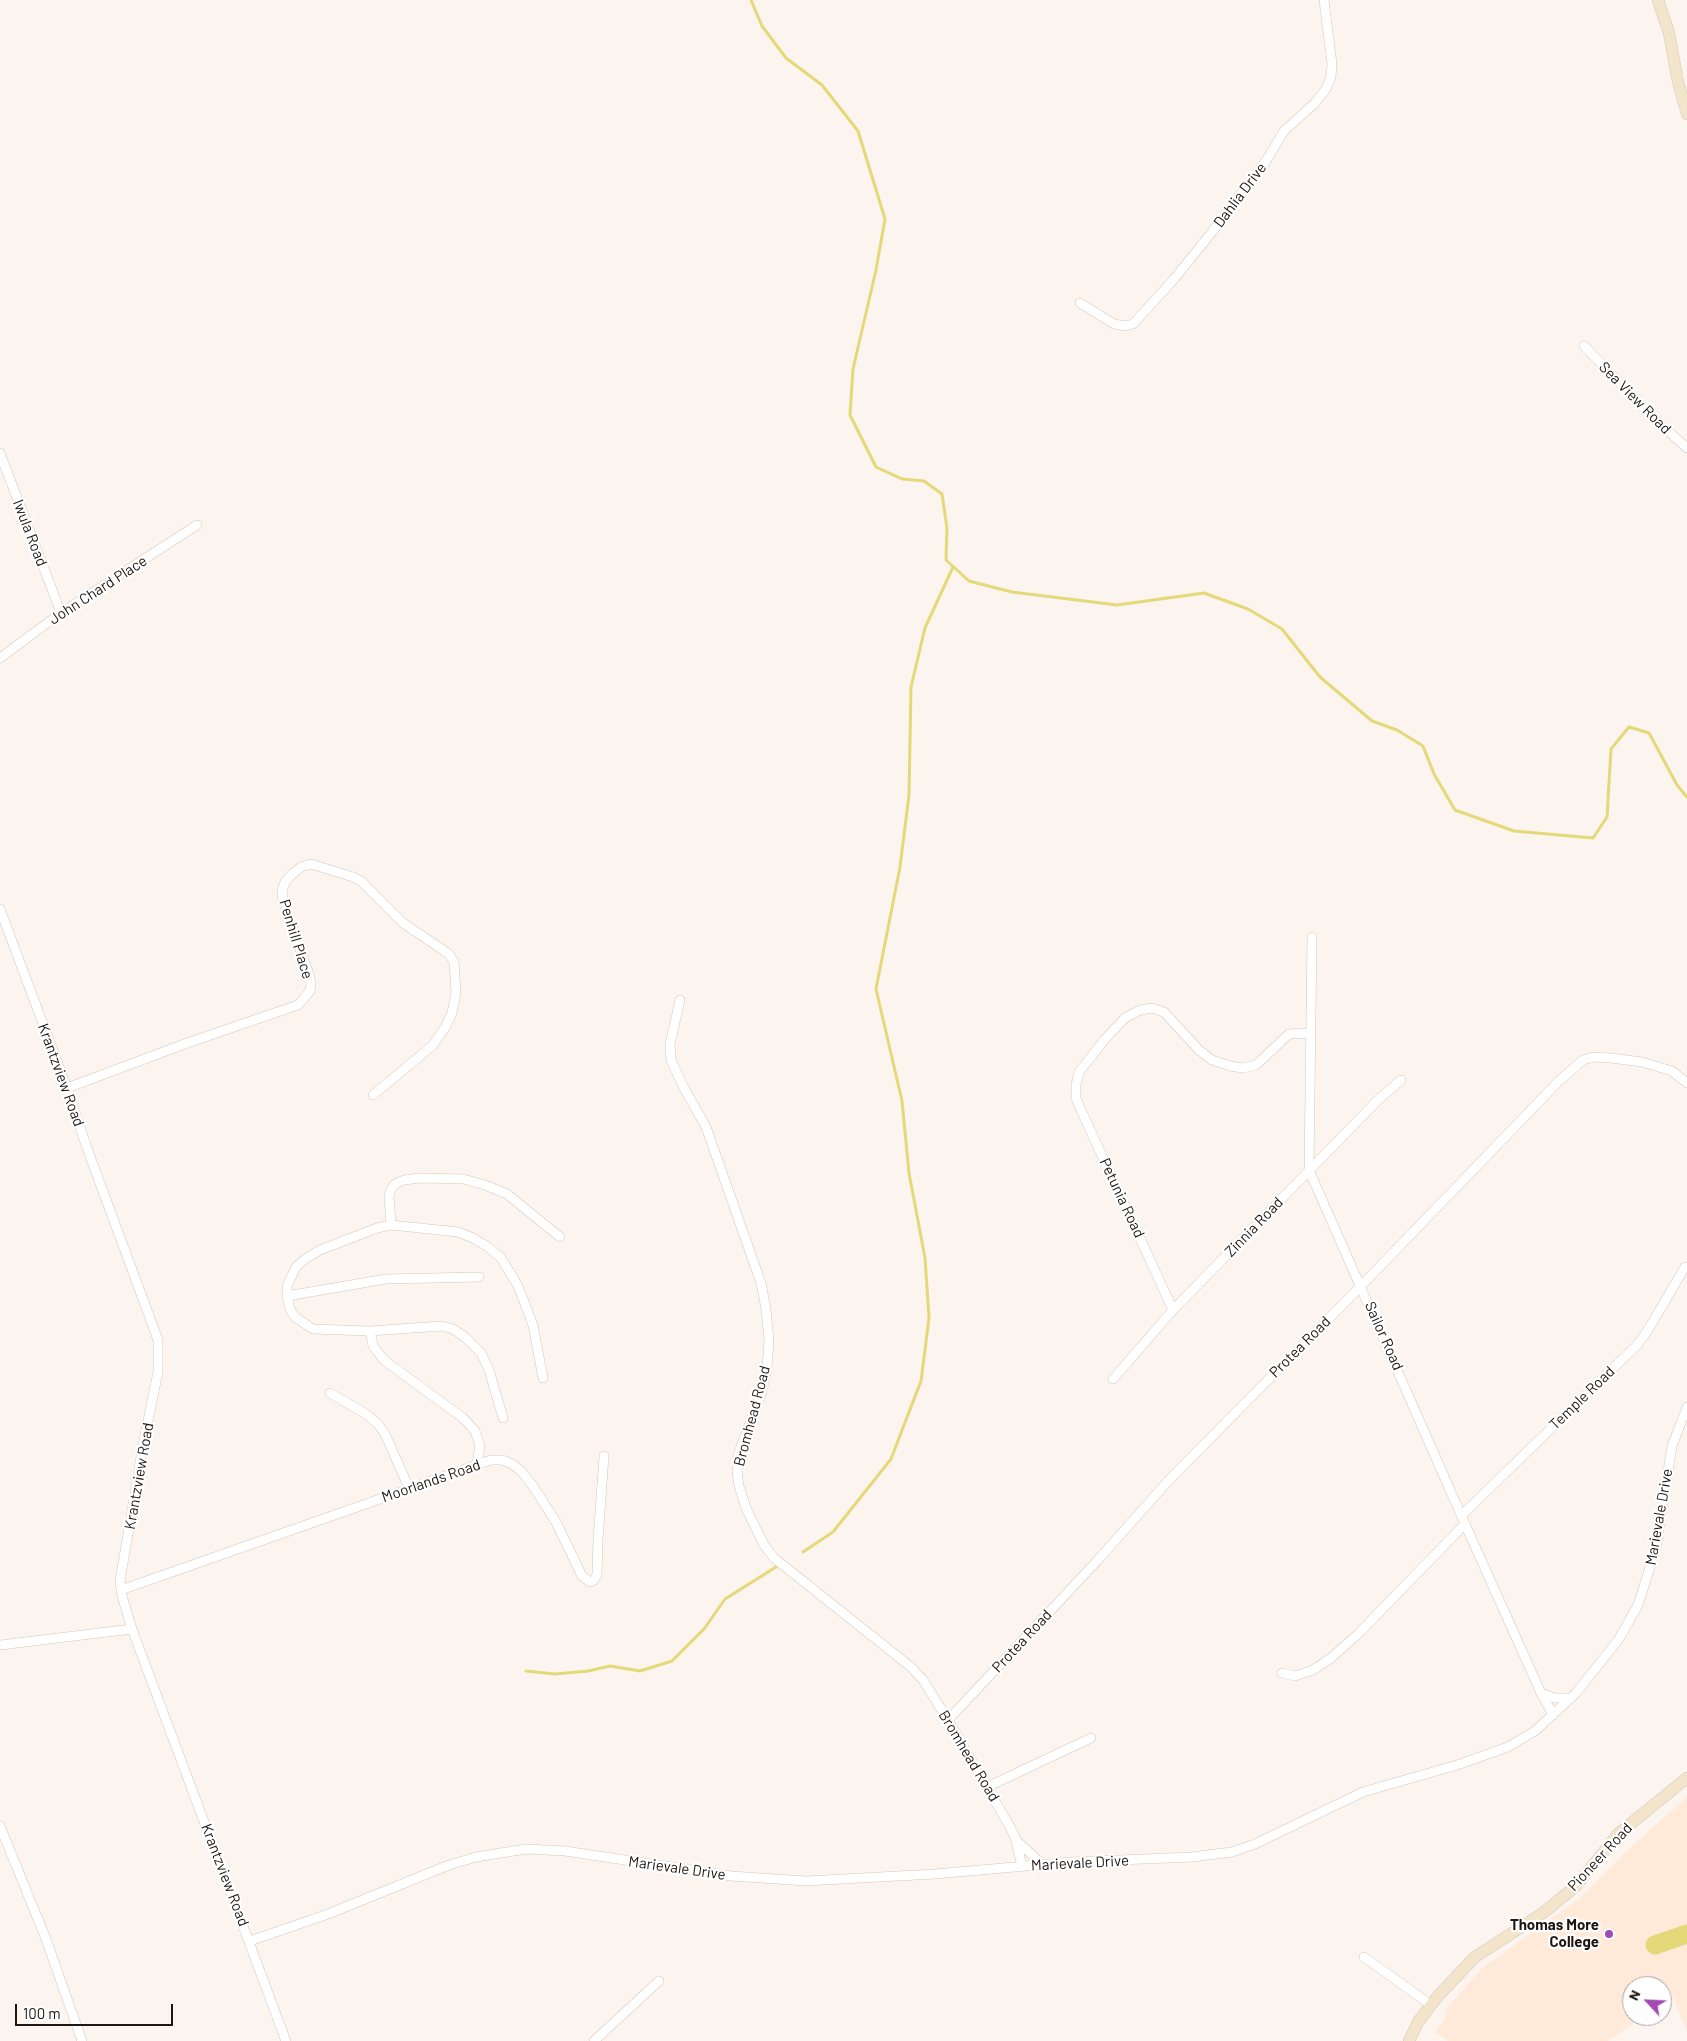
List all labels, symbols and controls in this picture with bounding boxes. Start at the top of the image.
street label: Dahlia Drive [1210,159,1270,231]
street label: Sea View Road [1595,358,1675,438]
street label: Iwula Road [9,497,51,569]
street label: John Chard Place [46,552,150,628]
street label: Penhill Place [275,897,317,981]
street label: Krantzview Road [34,1021,88,1129]
street label: Petunia Road [1096,1155,1148,1241]
street label: Zinnia Road [1221,1193,1287,1261]
street label: Sailor Road [1361,1299,1407,1373]
street label: Protea Road [1266,1313,1334,1381]
street label: Temple Road [1546,1362,1618,1434]
street label: Bromhead Road [730,1364,774,1468]
street label: Krantzview Road [121,1421,157,1531]
street label: Moorlands Road [379,1456,483,1506]
street label: Marievale Drive [1642,1467,1676,1567]
street label: Protea Road [988,1606,1056,1676]
street label: Bromhead Road [935,1707,1003,1805]
street label: Pioneer Road [1564,1819,1636,1895]
street label: Krantzview Road [197,1821,253,1929]
street label: Marievale Drive [1031,1851,1129,1875]
street label: Marievale Drive [627,1852,727,1884]
place label: Thomas More College [1510,1916,1599,1951]
marker: Thomas More College [1603,1928,1615,1940]
north arrow [1622,1976,1672,2026]
text: N [1624,1987,1644,2003]
scale bar [18,1994,175,2026]
text: 100 m [23,2004,61,2022]

